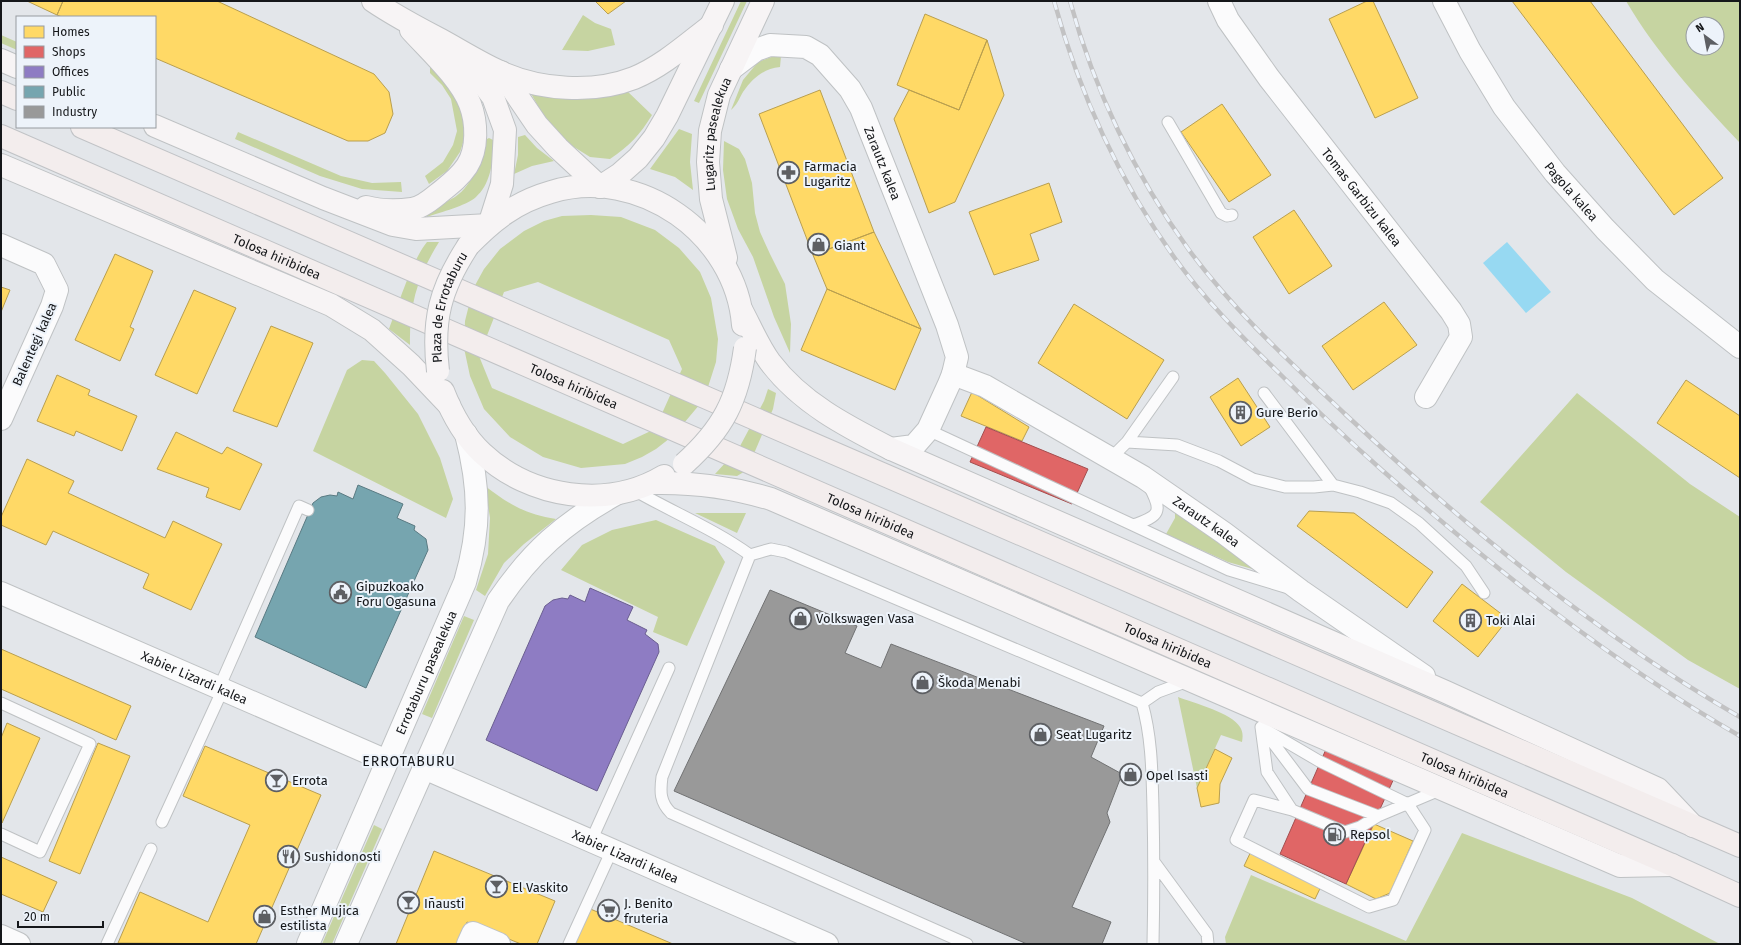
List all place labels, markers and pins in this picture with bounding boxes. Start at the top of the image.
place label: Farmacia Lugaritz [804,159,857,189]
pharmacy icon: Farmacia Lugaritz [776,160,802,186]
shop icon: Giant [806,232,832,258]
place label: Giant [834,238,866,253]
building icon: Gure Berio [1227,399,1253,425]
place label: Gure Berio [1256,405,1318,420]
place label: Gipuzkoako Foru Ogasuna [356,579,436,609]
public building icon: Gipuzkoako Foru Ogasuna [328,580,354,606]
shop icon: Volkswagen Vasa [787,605,813,631]
building icon: Toki Alai [1457,607,1483,633]
place label: Volkswagen Vasa [816,611,914,626]
place label: Toki Alai [1486,613,1535,628]
shop icon: Škoda Menabi [910,669,936,695]
place label: Škoda Menabi [938,674,1021,690]
shop icon: Seat Lugaritz [1028,721,1054,747]
place label: Seat Lugaritz [1056,727,1132,742]
shop icon: Opel Isasti [1118,762,1144,788]
bar icon: Errota [263,767,289,793]
place label: Opel Isasti [1146,768,1208,783]
place label: Errota [292,773,328,788]
fuel station icon: Repsol [1322,821,1348,847]
place label: Repsol [1350,827,1390,842]
restaurant icon: Sushidonosti [275,843,301,869]
place label: Sushidonosti [304,849,381,864]
bar icon: El Vaskito [483,874,509,900]
place label: El Vaskito [512,880,568,895]
bar icon: Iñausti [395,890,421,916]
place label: Iñausti [424,896,465,911]
place label: J. Benito fruteria [624,896,673,926]
supermarket icon: J. Benito fruteria [595,897,621,923]
place label: Esther Mujica estilista [280,903,359,933]
shop icon: Esther Mujica estilista [252,904,278,930]

